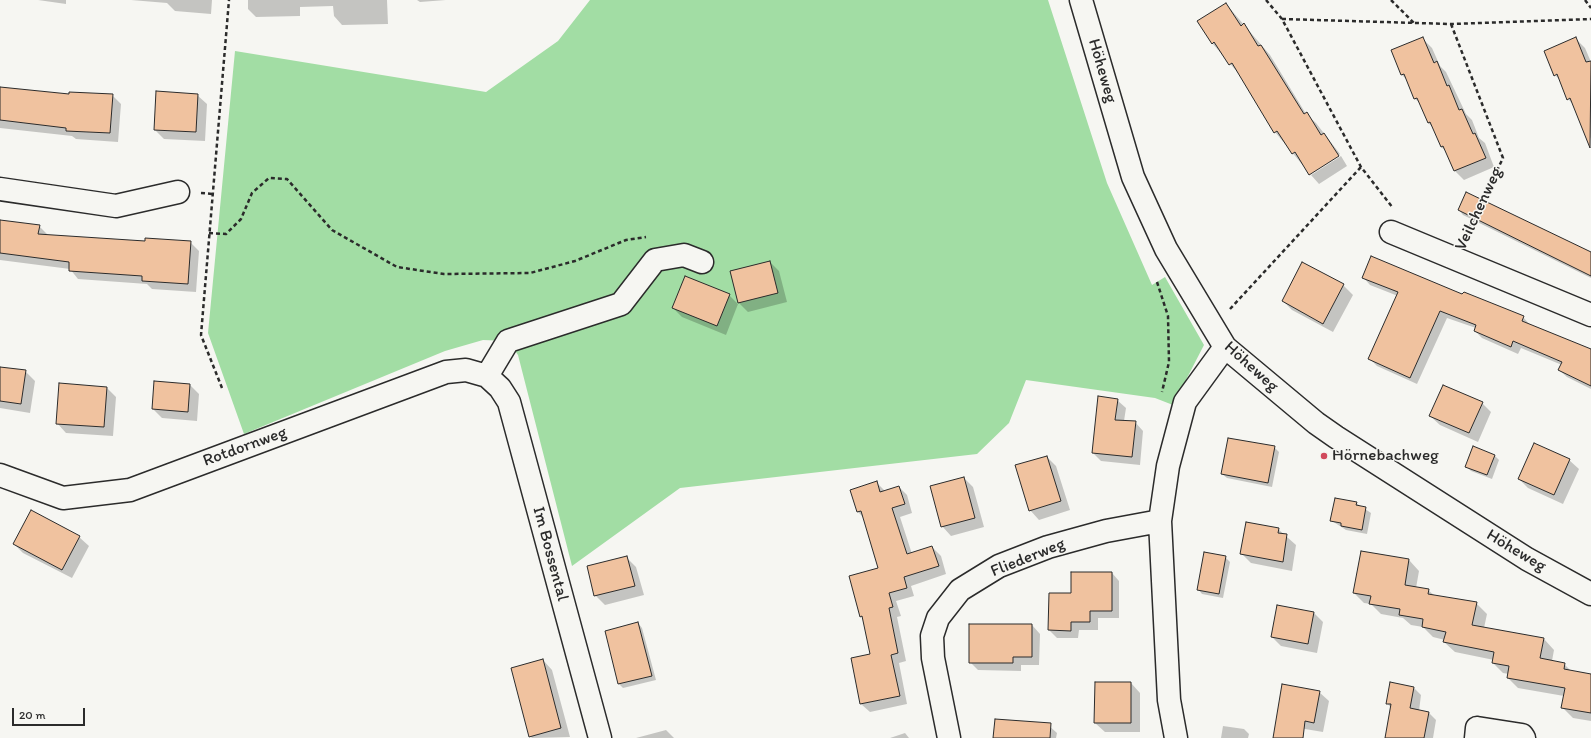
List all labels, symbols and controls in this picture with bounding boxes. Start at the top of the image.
street label: Höheweg [1083,36,1121,106]
street label: Veilchenweg [1451,164,1507,254]
street label: Höheweg [1220,337,1282,397]
street label: Rotdornweg [200,422,290,472]
place label: Hörnebachweg [1332,446,1439,466]
marker: Hörnebachweg [1319,451,1329,461]
street label: Im Bossental [528,505,572,603]
street label: Höheweg [1482,525,1550,577]
street label: Fliederweg [988,534,1068,582]
scale bar [14,700,87,726]
text: 20 m [19,708,46,722]

